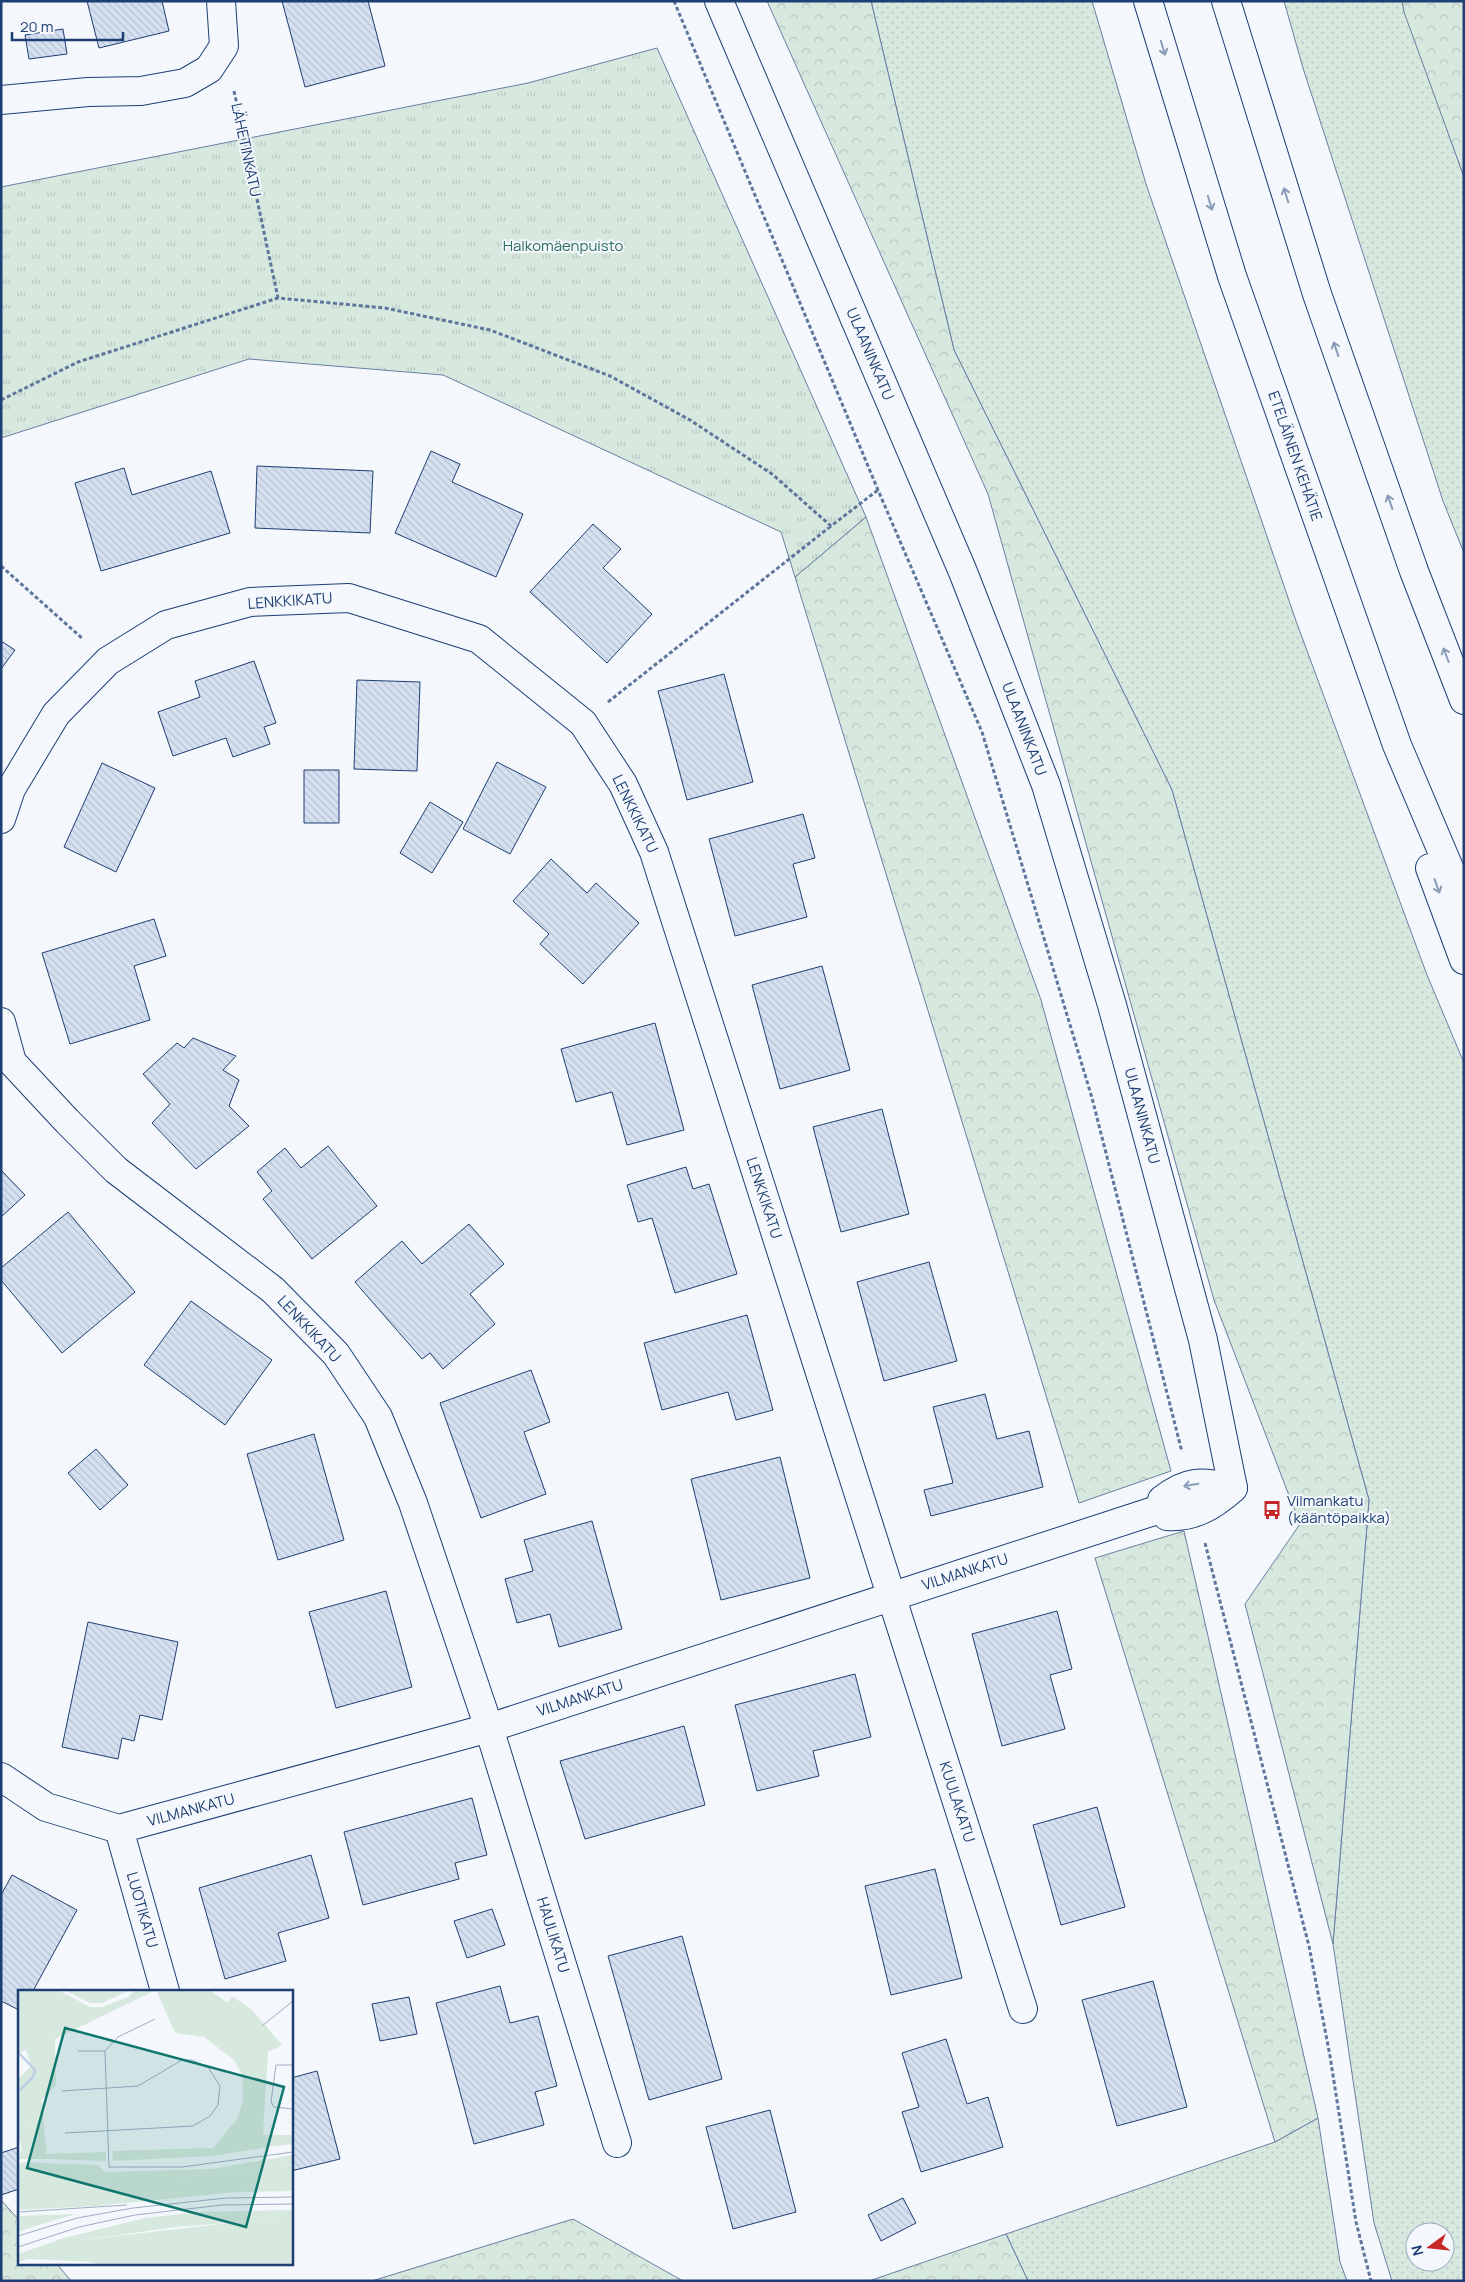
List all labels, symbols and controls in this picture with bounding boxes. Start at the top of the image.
scale bar [12,10,124,42]
text: 20 m [20,16,53,37]
one-way arrow [1158,40,1168,56]
street label: LÄHETINKATU [226,101,267,199]
one-way arrow [1280,187,1290,203]
one-way arrow [1205,195,1215,211]
park label: Halkomäenpuisto [503,235,623,256]
street label: ULAANINKATU [841,304,899,403]
one-way arrow [1331,342,1340,357]
street label: ETELÄINEN KEHÄTIE [1263,388,1328,524]
one-way arrow [1385,495,1394,511]
street label: LENKKIKATU [247,587,333,614]
one-way arrow [1441,648,1450,663]
street label: ULAANINKATU [997,679,1052,779]
street label: LENKKIKATU [607,771,663,856]
one-way arrow [1433,878,1442,893]
street label: ULAANINKATU [1120,1065,1165,1166]
street label: LENKKIKATU [741,1154,788,1241]
street label: LENKKIKATU [273,1291,346,1367]
one-way arrow [1183,1480,1199,1490]
place label: Vilmankatu (kääntöpaikka) [1287,1490,1391,1528]
bus stop icon: Vilmankatu (kääntöpaikka) [1261,1499,1283,1521]
street label: VILMANKATU [919,1548,1011,1595]
street label: VILMANKATU [534,1674,626,1721]
street label: KUULAKATU [934,1759,980,1845]
street label: VILMANKATU [145,1788,237,1831]
street label: LUOTIKATU [122,1869,163,1950]
street label: HAULIKATU [532,1894,575,1975]
inset map [18,1990,292,2264]
north arrow [1405,2222,1455,2272]
text: N [1406,2243,1427,2258]

